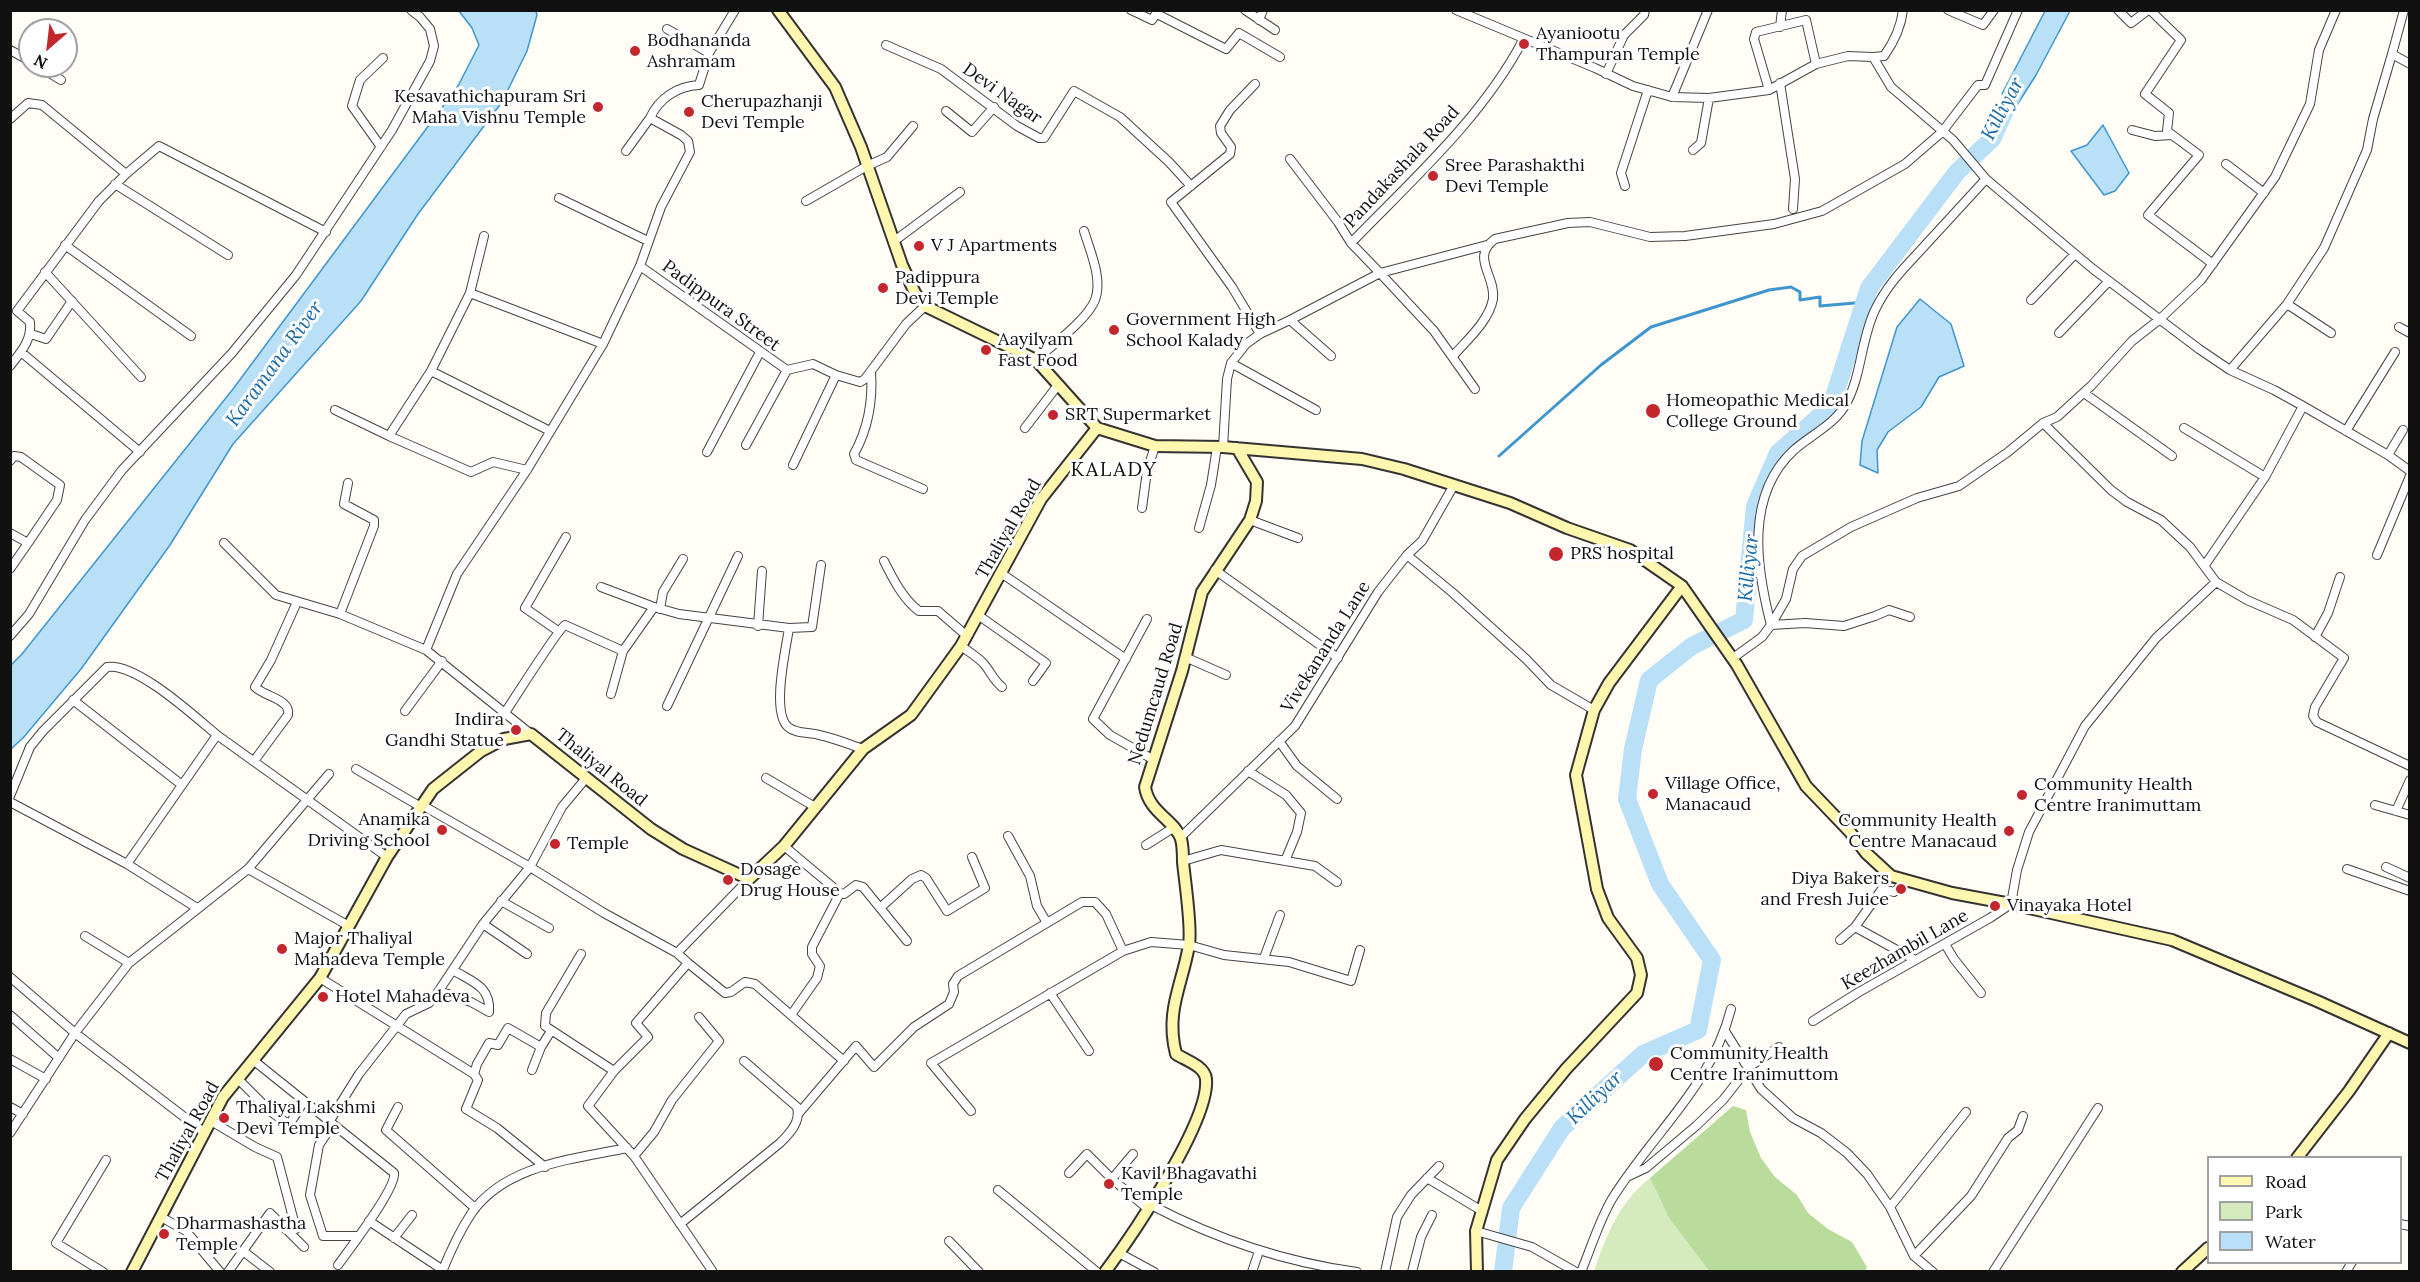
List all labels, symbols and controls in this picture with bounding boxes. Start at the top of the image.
north arrow [18,18,78,78]
place label: Ayaniootu Thampuran Temple [1536,23,1700,66]
place label: Bodhananda Ashramam [647,30,751,72]
marker: Ayaniootu Thampuran Temple [1517,37,1531,51]
marker: Bodhananda Ashramam [628,44,642,58]
text: N [30,50,51,74]
street label: Devi Nagar [958,59,1046,129]
water label: Killiyar [1977,74,2029,144]
place label: Kesavathichapuram Sri Maha Vishnu Temple [394,86,586,128]
place label: Cherupazhanji Devi Temple [701,91,823,134]
marker: Kesavathichapuram Sri Maha Vishnu Temple [591,100,605,114]
street label: Pandakashala Road [1340,101,1464,233]
marker: Cherupazhanji Devi Temple [682,105,696,119]
place label: Sree Parashakthi Devi Temple [1445,155,1585,198]
marker: Sree Parashakthi Devi Temple [1426,169,1440,183]
place label: V J Apartments [931,235,1057,257]
marker: V J Apartments [912,239,926,253]
street label: Padippura Street [658,256,784,356]
place label: Padippura Devi Temple [895,267,999,310]
marker: Padippura Devi Temple [876,281,890,295]
water label: Karamana River [221,297,329,431]
place label: Government High School Kalady [1126,309,1276,352]
marker: Government High School Kalady [1107,323,1121,337]
place label: Aayilyam Fast Food [998,329,1078,372]
marker: Aayilyam Fast Food [979,343,993,357]
place label: Homeopathic Medical College Ground [1666,390,1849,432]
marker: Homeopathic Medical College Ground [1644,402,1662,420]
place label: SRT Supermarket [1065,404,1211,426]
marker: SRT Supermarket [1046,408,1060,422]
district label: KALADY [1071,458,1157,482]
street label: Thaliyal Road [972,475,1046,583]
water label: Killiyar [1734,533,1764,603]
place label: PRS hospital [1570,543,1674,565]
marker: PRS hospital [1547,545,1565,563]
street label: Vivekananda Lane [1277,577,1375,717]
street label: Nedumcaud Road [1124,620,1188,768]
place label: Indira Gandhi Statue [385,709,504,752]
marker: Indira Gandhi Statue [509,723,523,737]
street label: Thaliyal Road [551,724,651,812]
place label: Village Office, Manacaud [1665,773,1781,816]
place label: Community Health Centre Iranimuttam [2034,774,2201,816]
marker: Village Office, Manacaud [1646,787,1660,801]
marker: Community Health Centre Iranimuttam [2015,788,2029,802]
place label: Anamika Driving School [307,809,430,852]
place label: Community Health Centre Manacaud [1838,810,1997,852]
marker: Anamika Driving School [435,823,449,837]
marker: Community Health Centre Manacaud [2002,824,2016,838]
place label: Temple [567,833,629,855]
marker: Temple [548,837,562,851]
place label: Dosage Drug House [740,859,840,902]
place label: Diya Bakers and Fresh Juice [1761,868,1889,910]
marker: Dosage Drug House [721,873,735,887]
marker: Diya Bakers and Fresh Juice [1894,882,1908,896]
place label: Vinayaka Hotel [2007,895,2132,917]
marker: Vinayaka Hotel [1988,899,2002,913]
street label: Keezhambil Lane [1838,905,1972,995]
place label: Major Thaliyal Mahadeva Temple [294,928,445,970]
marker: Major Thaliyal Mahadeva Temple [275,942,289,956]
place label: Hotel Mahadeva [335,986,470,1008]
marker: Hotel Mahadeva [316,990,330,1004]
place label: Community Health Centre Iranimuttom [1670,1043,1839,1086]
marker: Community Health Centre Iranimuttom [1647,1055,1665,1073]
water label: Killiyar [1562,1066,1628,1130]
street label: Thaliyal Road [151,1078,225,1186]
place label: Thaliyal Lakshmi Devi Temple [236,1097,376,1140]
marker: Thaliyal Lakshmi Devi Temple [217,1111,231,1125]
legend [2207,1156,2402,1264]
place label: Kavil Bhagavathi Temple [1121,1163,1257,1206]
text: Road [2265,1170,2307,1193]
marker: Kavil Bhagavathi Temple [1102,1177,1116,1191]
text: Park [2265,1200,2302,1223]
place label: Dharmashastha Temple [176,1213,306,1256]
marker: Dharmashastha Temple [157,1227,171,1241]
text: Water [2265,1230,2316,1253]

